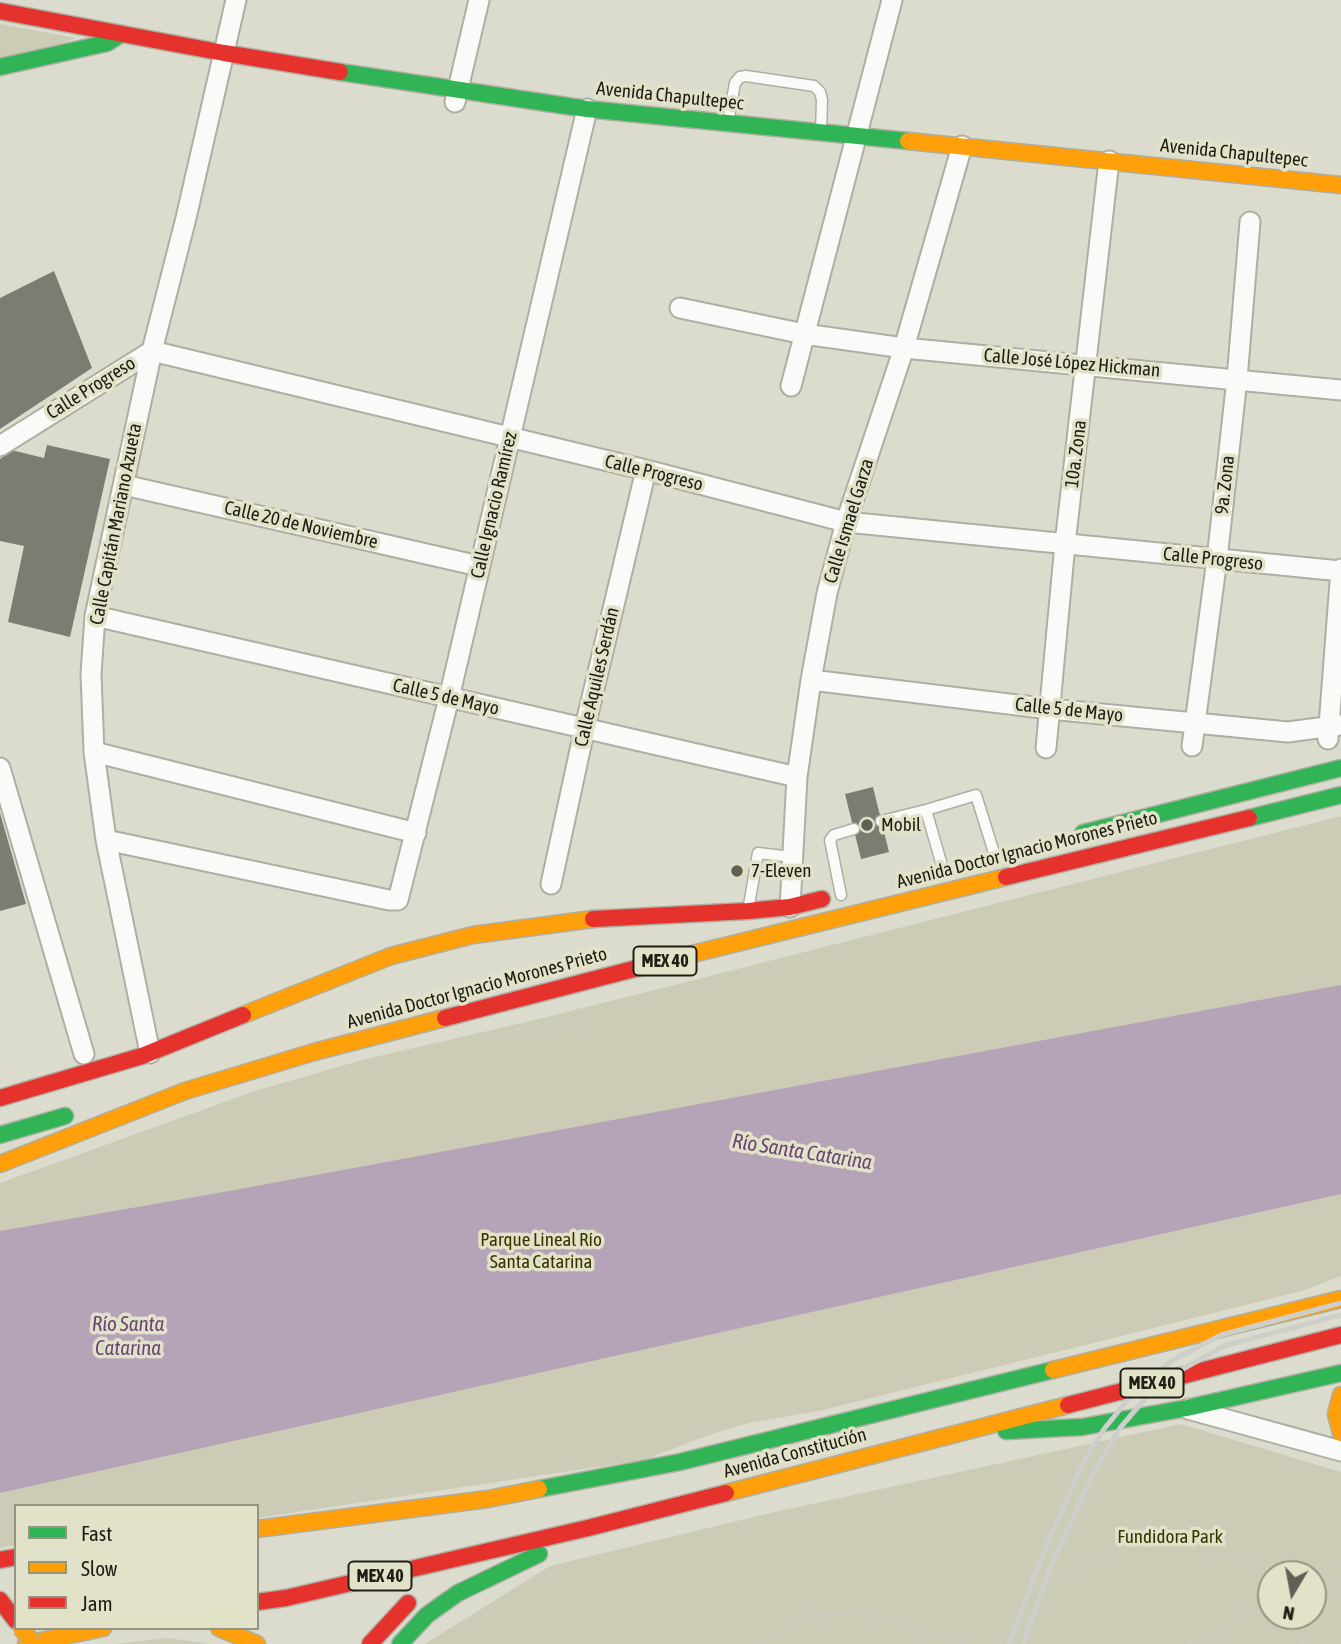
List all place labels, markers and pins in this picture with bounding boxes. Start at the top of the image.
place label: Mobil [881,814,921,836]
marker: Mobil [859,817,875,833]
place label: 7-Eleven [751,860,812,882]
marker: 7-Eleven [729,863,745,879]

